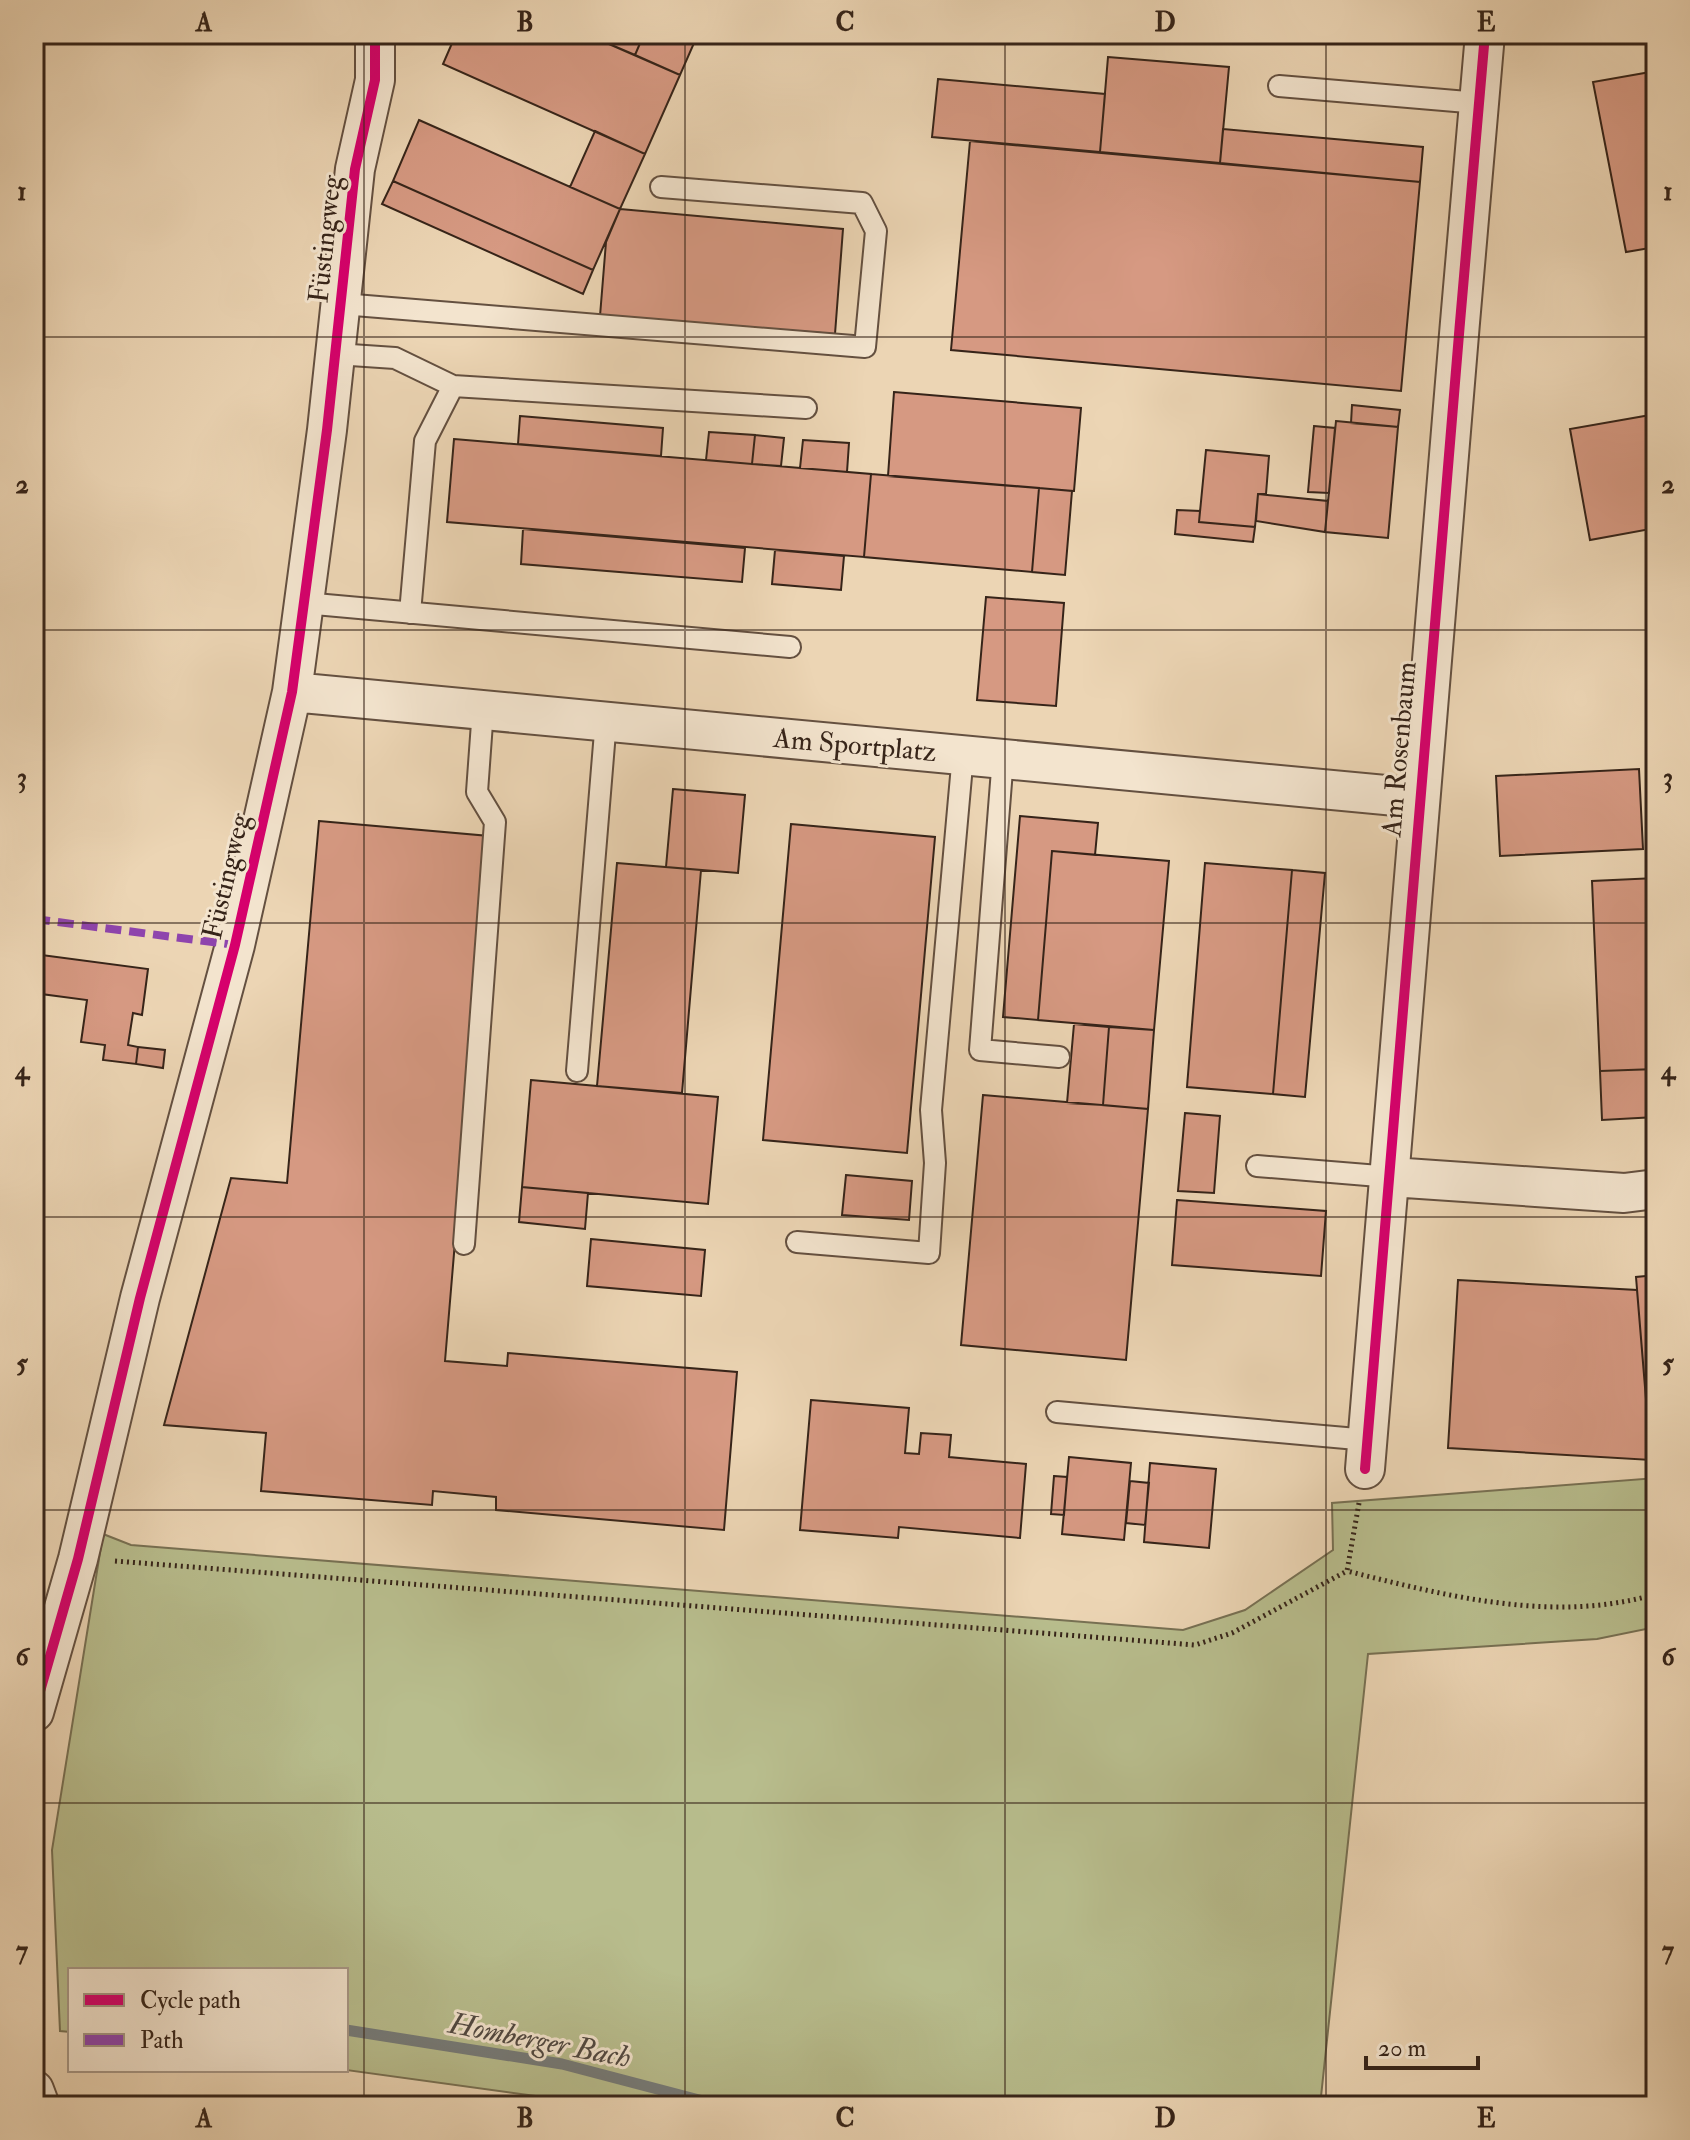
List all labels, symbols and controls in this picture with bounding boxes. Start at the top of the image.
text: A [195,7,213,39]
text: B [516,7,534,39]
text: C [835,7,855,39]
text: D [1154,7,1176,39]
text: E [1477,7,1496,39]
street label: Füstingweg [301,172,350,305]
text: 1 [17,176,27,208]
text: 1 [1663,176,1673,208]
text: 2 [15,469,29,501]
text: 2 [1661,469,1675,501]
street label: Am Rosenbaum [1374,660,1425,839]
street label: Am Sportplatz [771,721,938,770]
text: 3 [17,762,27,794]
text: 3 [1663,762,1673,794]
street label: Füstingweg [195,809,258,943]
text: 4 [14,1055,31,1087]
text: 4 [1660,1055,1677,1087]
text: 5 [16,1348,28,1380]
text: 5 [1662,1348,1674,1380]
text: 6 [15,1641,30,1673]
text: 6 [1661,1641,1676,1673]
text: 7 [16,1935,28,1967]
text: 7 [1662,1935,1674,1967]
legend [68,1968,348,2072]
text: Cycle path [140,1985,241,2016]
water label: Homberger Bach [444,2004,634,2076]
scale bar [1366,2020,1478,2070]
text: Path [140,2025,184,2056]
text: 20 m [1378,2033,1427,2064]
text: A [195,2103,213,2135]
text: B [516,2103,534,2135]
text: C [835,2103,855,2135]
text: D [1154,2103,1176,2135]
text: E [1477,2103,1496,2135]

